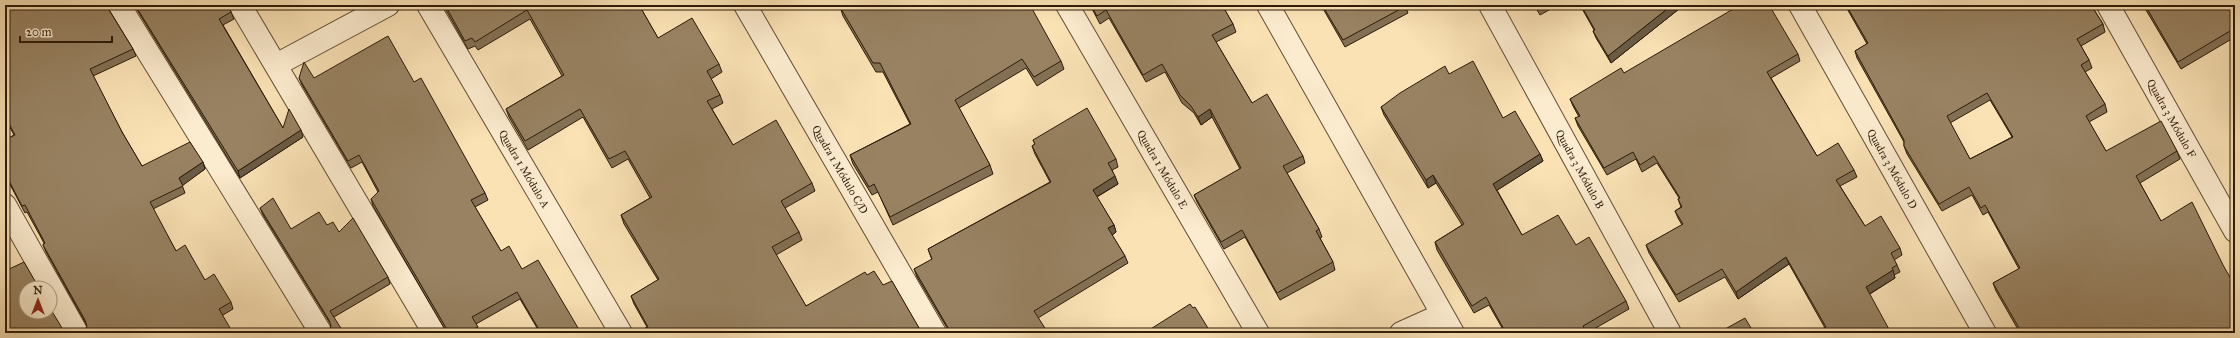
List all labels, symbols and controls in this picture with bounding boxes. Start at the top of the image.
scale bar [20,18,112,44]
text: 20 m [26,25,52,39]
street label: Quadra 3 Módulo F [2144,77,2199,160]
street label: Quadra 1 Módulo C/D [810,123,871,216]
street label: Quadra 1 Módulo A [496,127,553,211]
street label: Quadra 3 Módulo B [1553,127,1607,211]
street label: Quadra 3 Módulo D [1865,127,1920,211]
street label: Quadra 1 Módulo E [1135,128,1191,211]
north arrow [18,280,58,320]
text: N [33,284,43,297]

